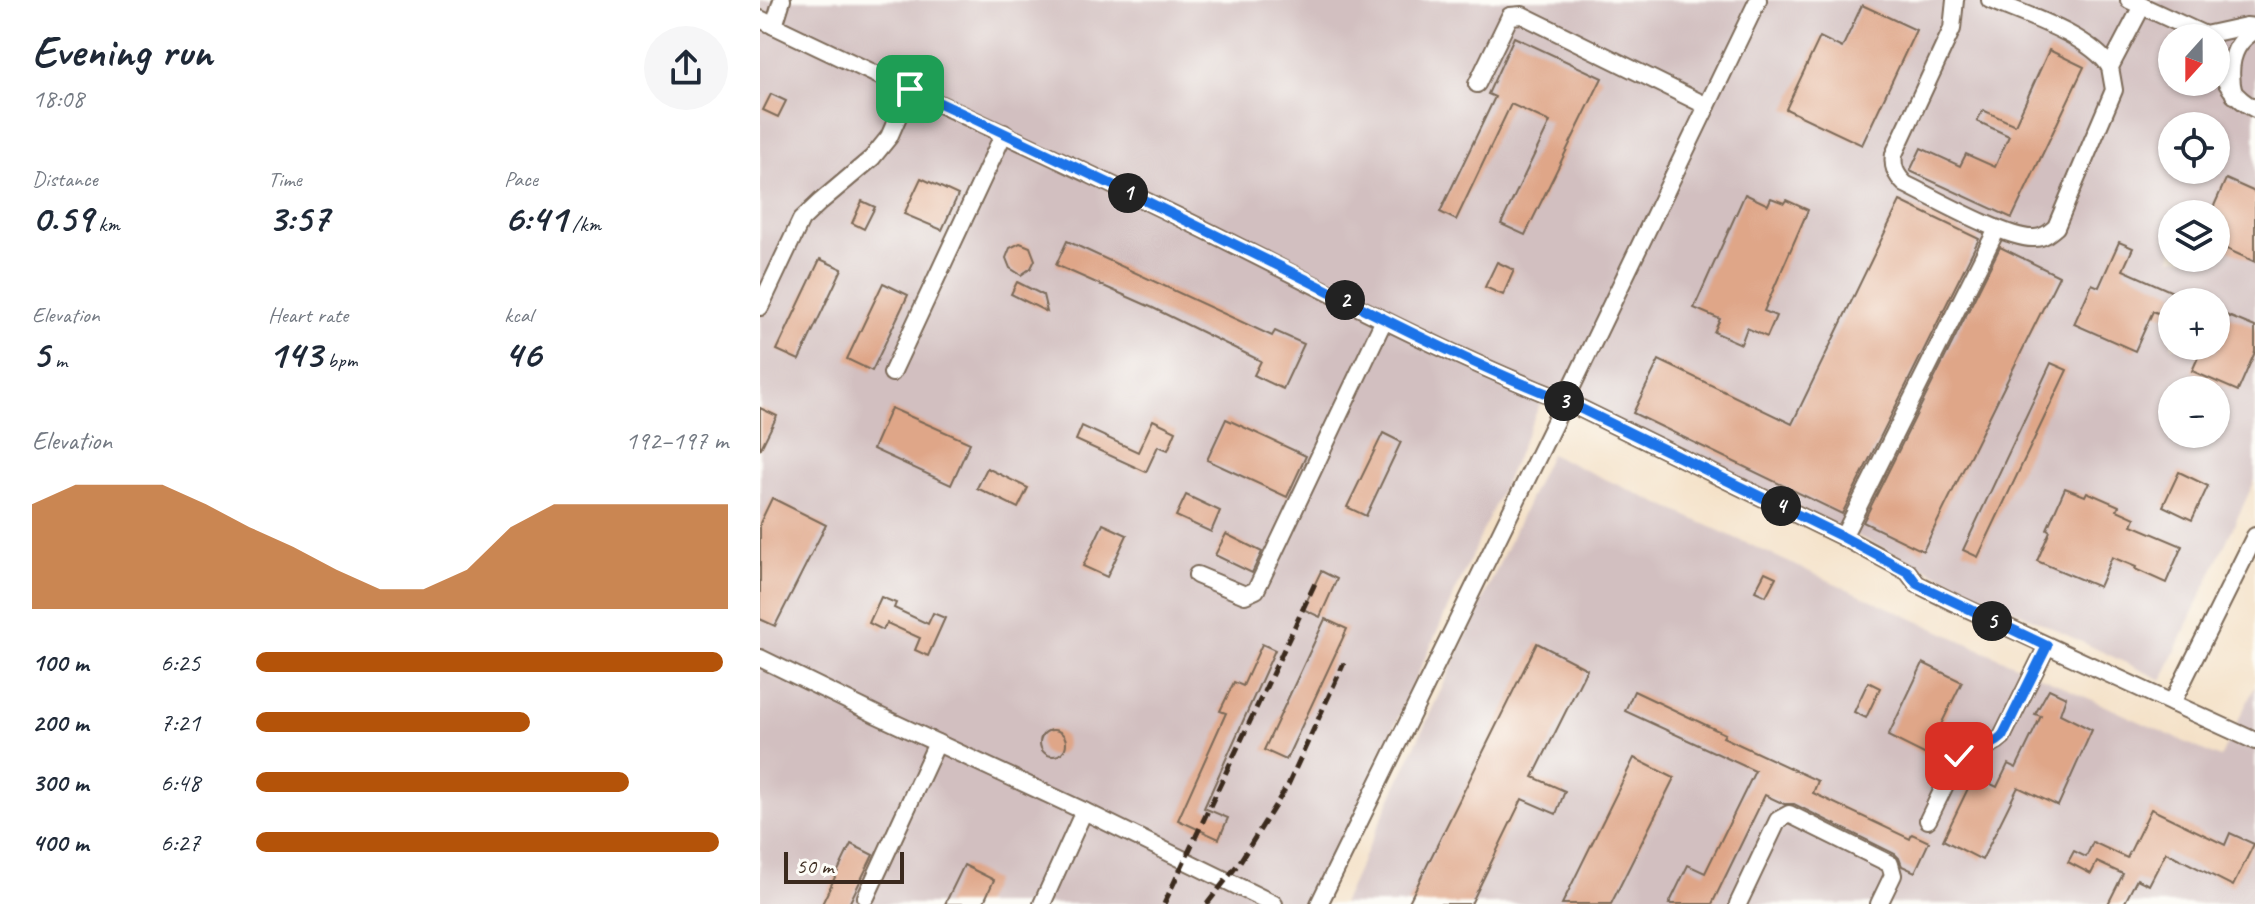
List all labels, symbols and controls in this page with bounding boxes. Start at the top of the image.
text: Evening run [32,24,212,79]
north arrow [2158,24,2230,96]
map controls [2158,24,2230,448]
button: share [644,26,728,110]
pin [876,55,944,123]
icon: arrive [888,67,932,111]
text: 18:08 [32,82,84,115]
button: locate [2158,112,2230,184]
text: Distance [32,165,98,193]
text: Time [268,165,302,193]
text: Pace [504,165,538,193]
pin: 1 [1108,173,1148,213]
text: 1 [1123,179,1133,207]
text: 0.59 [32,193,93,243]
text: 3:57 [268,193,329,243]
text: 6:41 [504,193,567,243]
button: layers [2158,200,2230,272]
text: km [93,210,120,238]
text: /km [567,210,601,238]
pin: 2 [1325,280,1365,320]
text: 2 [1340,286,1350,314]
button: + [2158,288,2230,360]
text: Elevation [32,301,100,329]
text: Heart rate [268,301,348,329]
text: kcal [504,301,533,329]
text: 5 [32,329,49,379]
text: 143 [268,329,322,379]
text: 46 [504,329,541,379]
text: m [49,346,67,374]
text: bpm [322,346,358,374]
button: − [2158,376,2230,448]
pin: 3 [1544,381,1584,421]
text: 3 [1559,387,1569,415]
text: Elevation [32,424,112,457]
text: 192–197 m [625,424,728,457]
pin: 4 [1761,486,1801,526]
text: 4 [1776,492,1786,520]
pin: 5 [1972,601,2012,641]
text: 5 [1987,607,1997,635]
text: 100 m [32,646,88,679]
text: 6:25 [160,646,200,679]
text: 200 m [32,706,88,739]
text: 7:21 [160,706,200,739]
pin [1925,722,1993,790]
icon: check [1937,734,1981,778]
text: 300 m [32,766,88,799]
text: 6:48 [160,766,200,799]
text: 400 m [32,826,88,859]
text: 6:27 [160,826,200,859]
scale bar [784,848,904,884]
text: 50 m [796,852,833,880]

